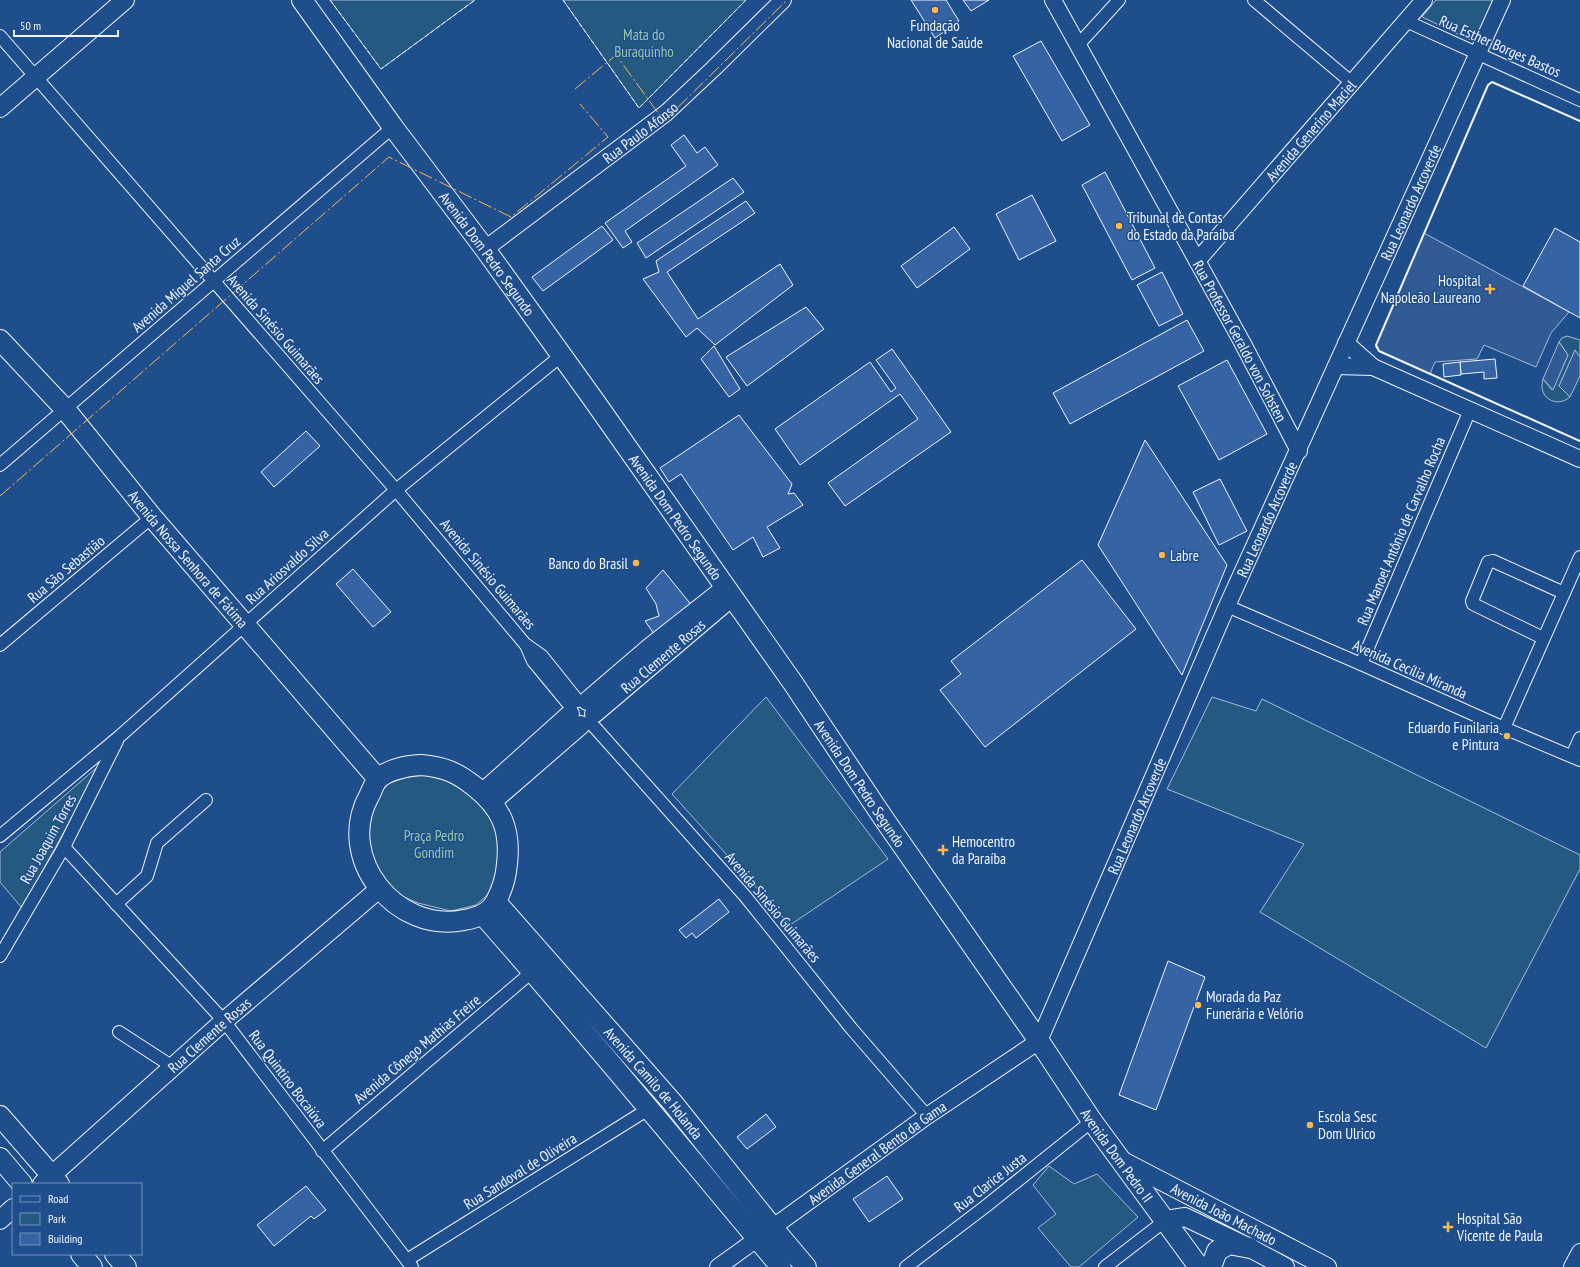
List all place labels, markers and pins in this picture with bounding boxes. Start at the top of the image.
marker: Fundação Nacional de Saúde [930,5,940,15]
place label: Fundação Nacional de Saúde [887,16,983,52]
place label: Tribunal de Contas do Estado da Paraíba [1127,208,1235,244]
marker: Tribunal de Contas do Estado da Paraíba [1114,221,1124,231]
place label: Hospital Napoleão Laureano [1381,271,1481,307]
marker: Hospital Napoleão Laureano [1484,283,1496,295]
place label: Labre [1170,546,1199,565]
marker: Labre [1157,550,1167,560]
place label: Banco do Brasil [548,554,629,573]
marker: Banco do Brasil [631,558,641,568]
place label: Eduardo Funilaria e Pintura [1408,718,1499,754]
marker: Eduardo Funilaria e Pintura [1502,731,1512,741]
place label: Hemocentro da Paraíba [952,832,1015,868]
marker: Hemocentro da Paraíba [937,844,949,856]
place label: Morada da Paz Funerária e Velório [1206,987,1303,1023]
marker: Morada da Paz Funerária e Velório [1193,1000,1203,1010]
place label: Escola Sesc Dom Ulrico [1318,1107,1377,1143]
marker: Escola Sesc Dom Ulrico [1305,1120,1315,1130]
place label: Hospital São Vicente de Paula [1456,1209,1543,1245]
marker: Hospital São Vicente de Paula [1442,1221,1454,1233]

